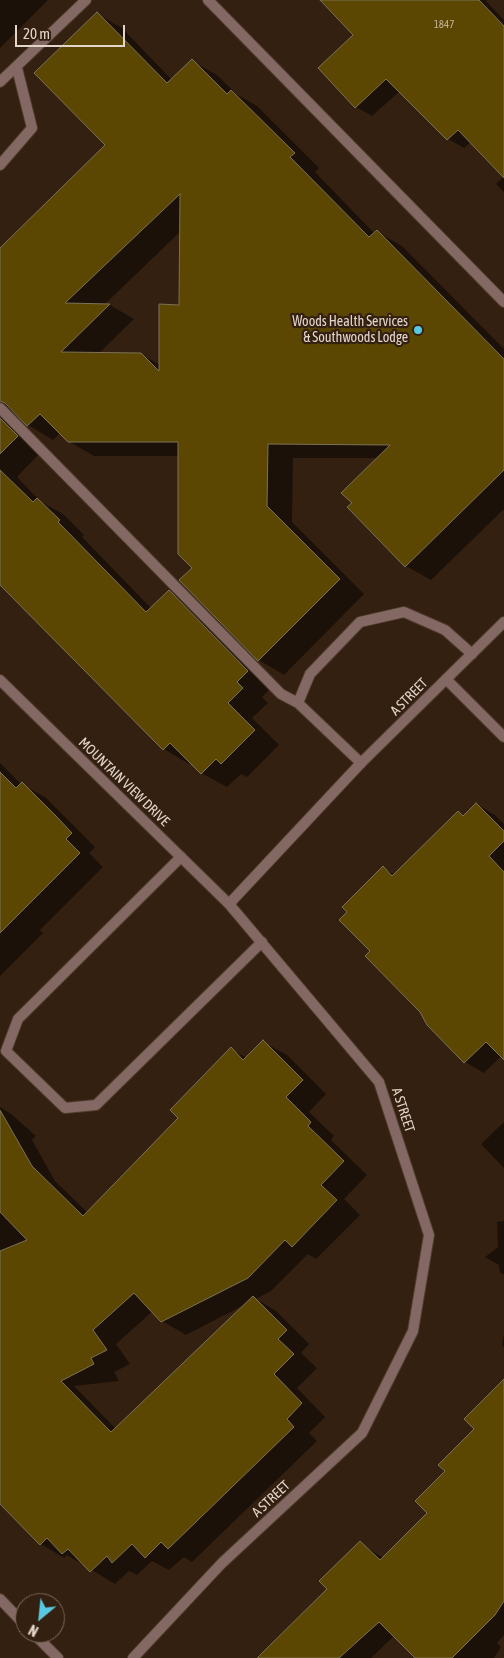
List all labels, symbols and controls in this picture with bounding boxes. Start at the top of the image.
scale bar [18,15,128,47]
house number: 1847 [434,18,454,32]
text: 20 m [23,25,50,42]
place label: Woods Health Services & Southwoods Lodge [292,314,408,347]
marker: Woods Health Services & Southwoods Lodge [412,324,424,336]
street label: A STREET [387,675,431,719]
street label: MOUNTAIN VIEW DRIVE [75,734,173,830]
street label: A STREET [388,1086,418,1134]
street label: A STREET [248,1477,294,1521]
north arrow [15,1593,65,1643]
text: N [26,1621,41,1639]

